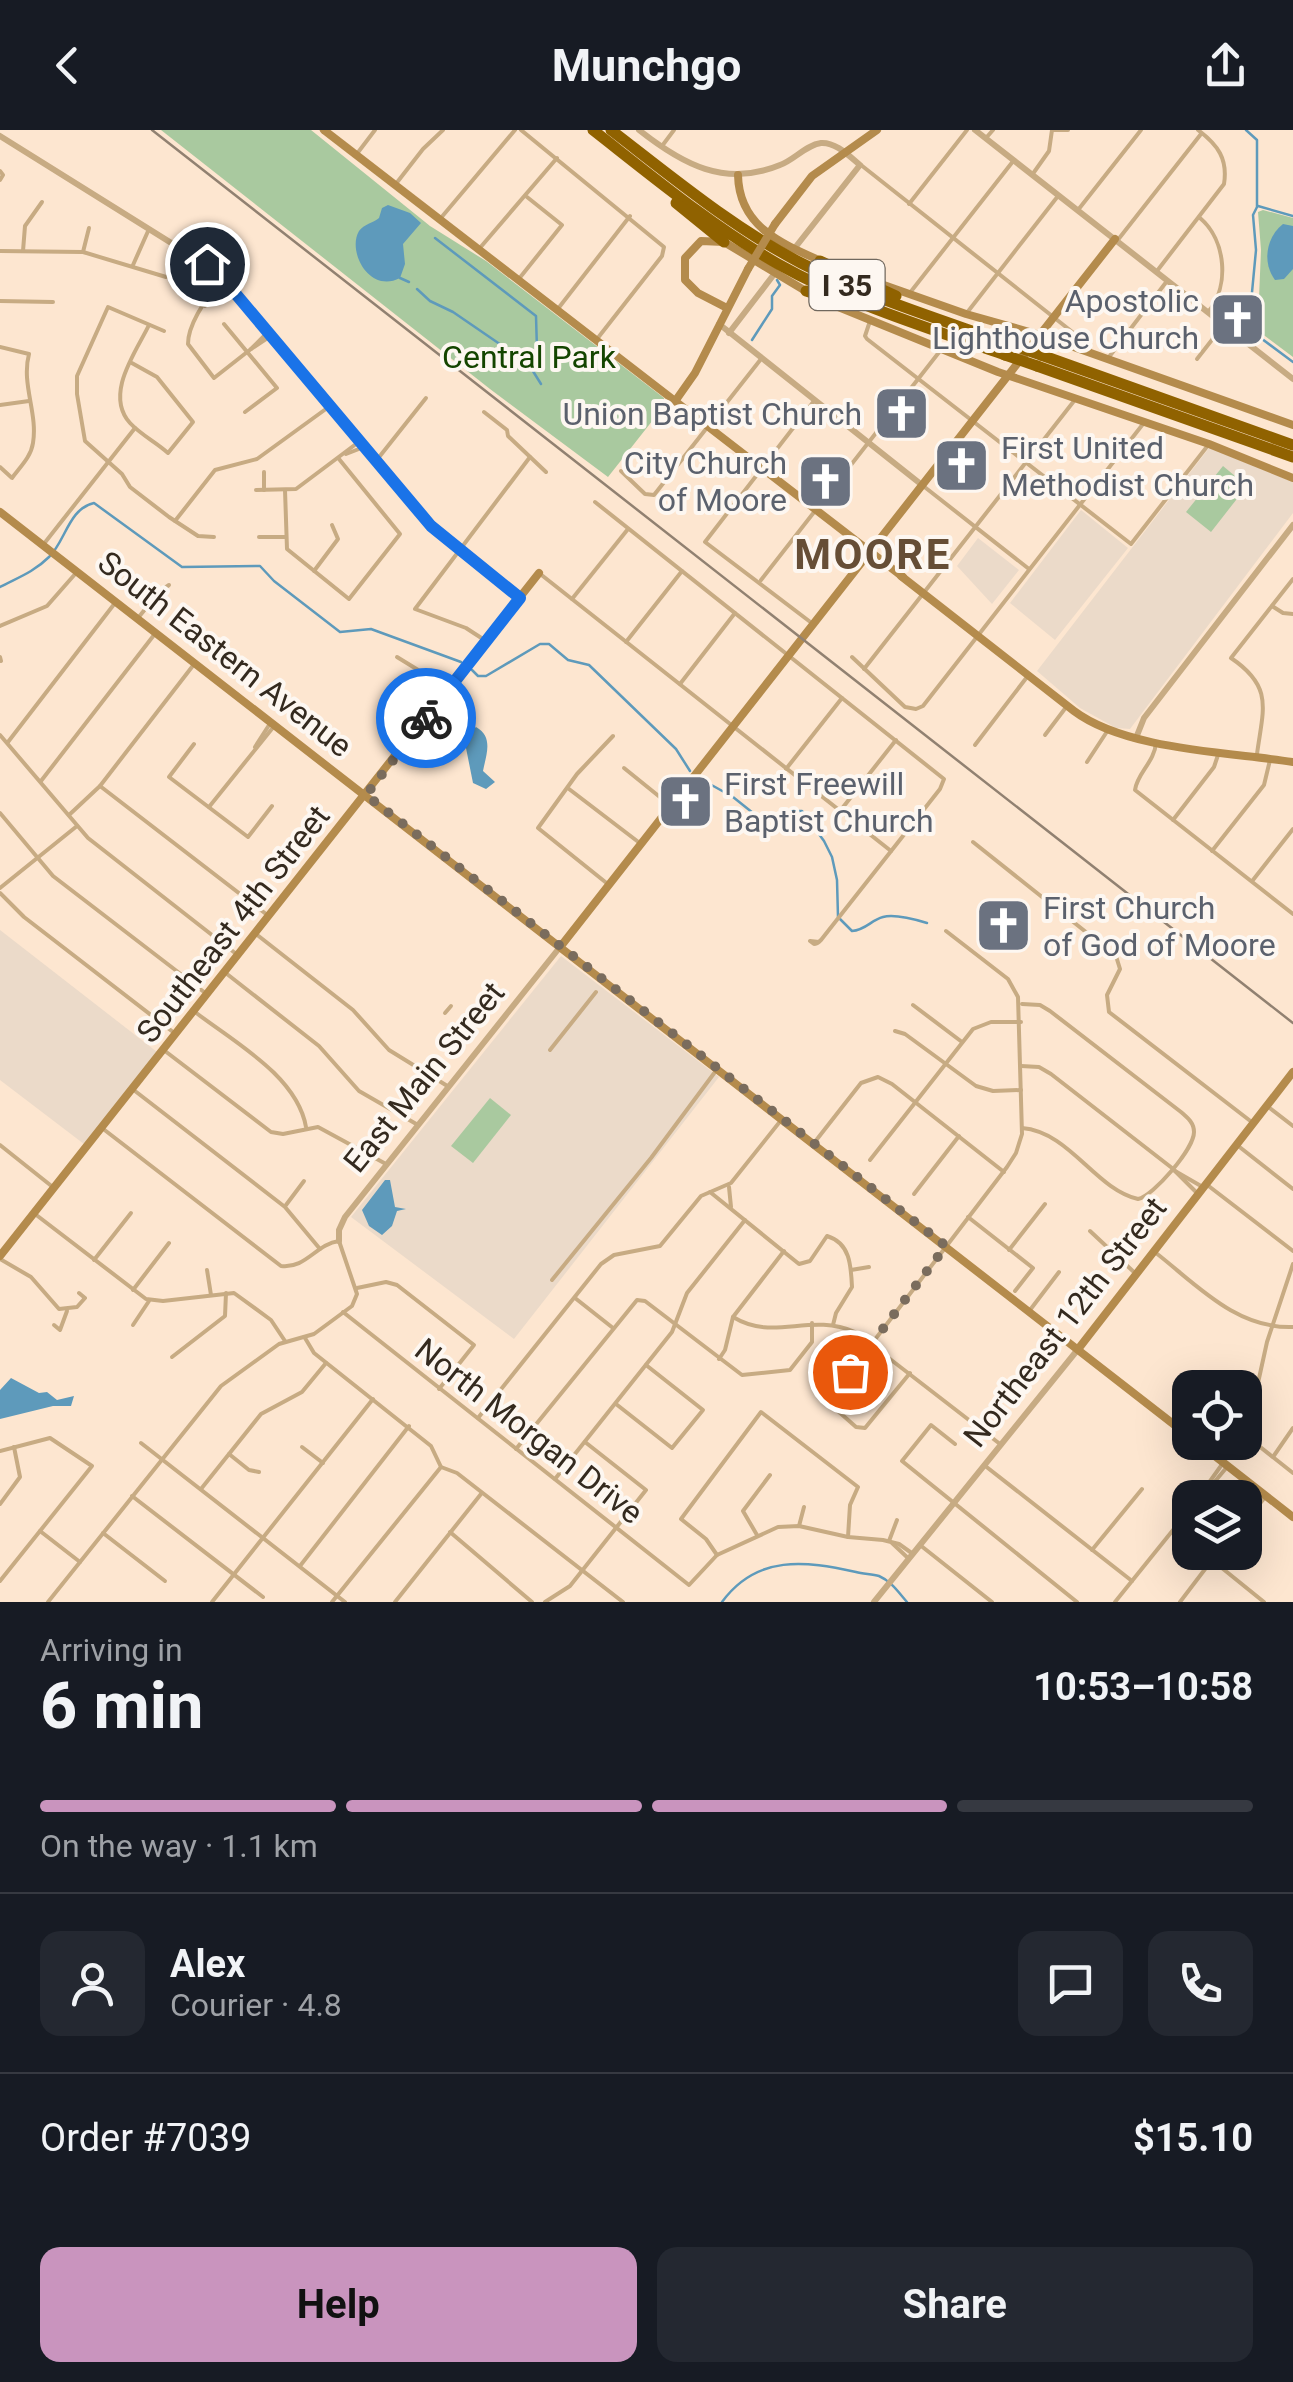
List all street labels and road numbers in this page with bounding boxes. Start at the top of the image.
road number: I 35 [810,260,884,310]
street label: South Eastern Avenue [91,543,359,765]
street label: Southeast 4th Street [129,798,337,1050]
street label: East Main Street [336,974,512,1180]
street label: Northeast 12th Street [956,1190,1174,1454]
street label: North Morgan Drive [408,1330,650,1532]

